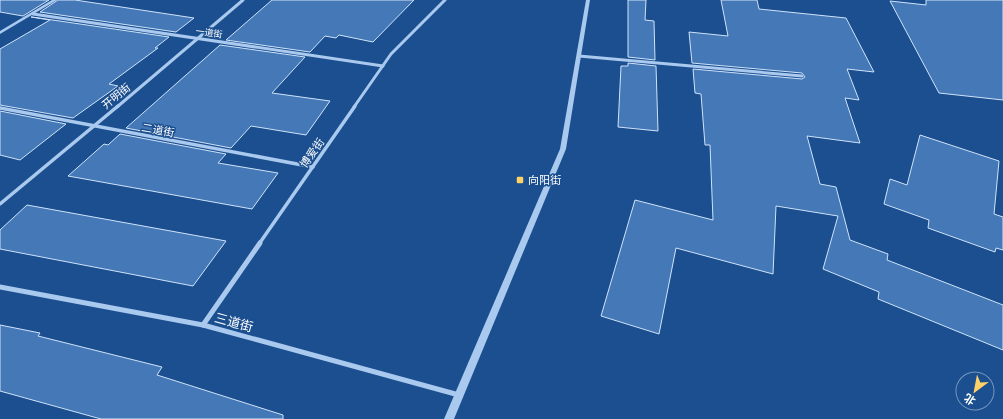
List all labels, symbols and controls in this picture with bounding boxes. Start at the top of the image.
street label: 一道街 [195,26,223,40]
street label: 开明街 [99,81,133,112]
street label: 二道街 [141,121,175,140]
street label: 博爱街 [298,136,327,171]
place label: 向阳街 [528,174,561,187]
marker: 向阳街 [515,175,525,185]
street label: 三道街 [213,310,255,335]
north arrow [955,371,995,411]
text: 北 [962,391,978,407]

